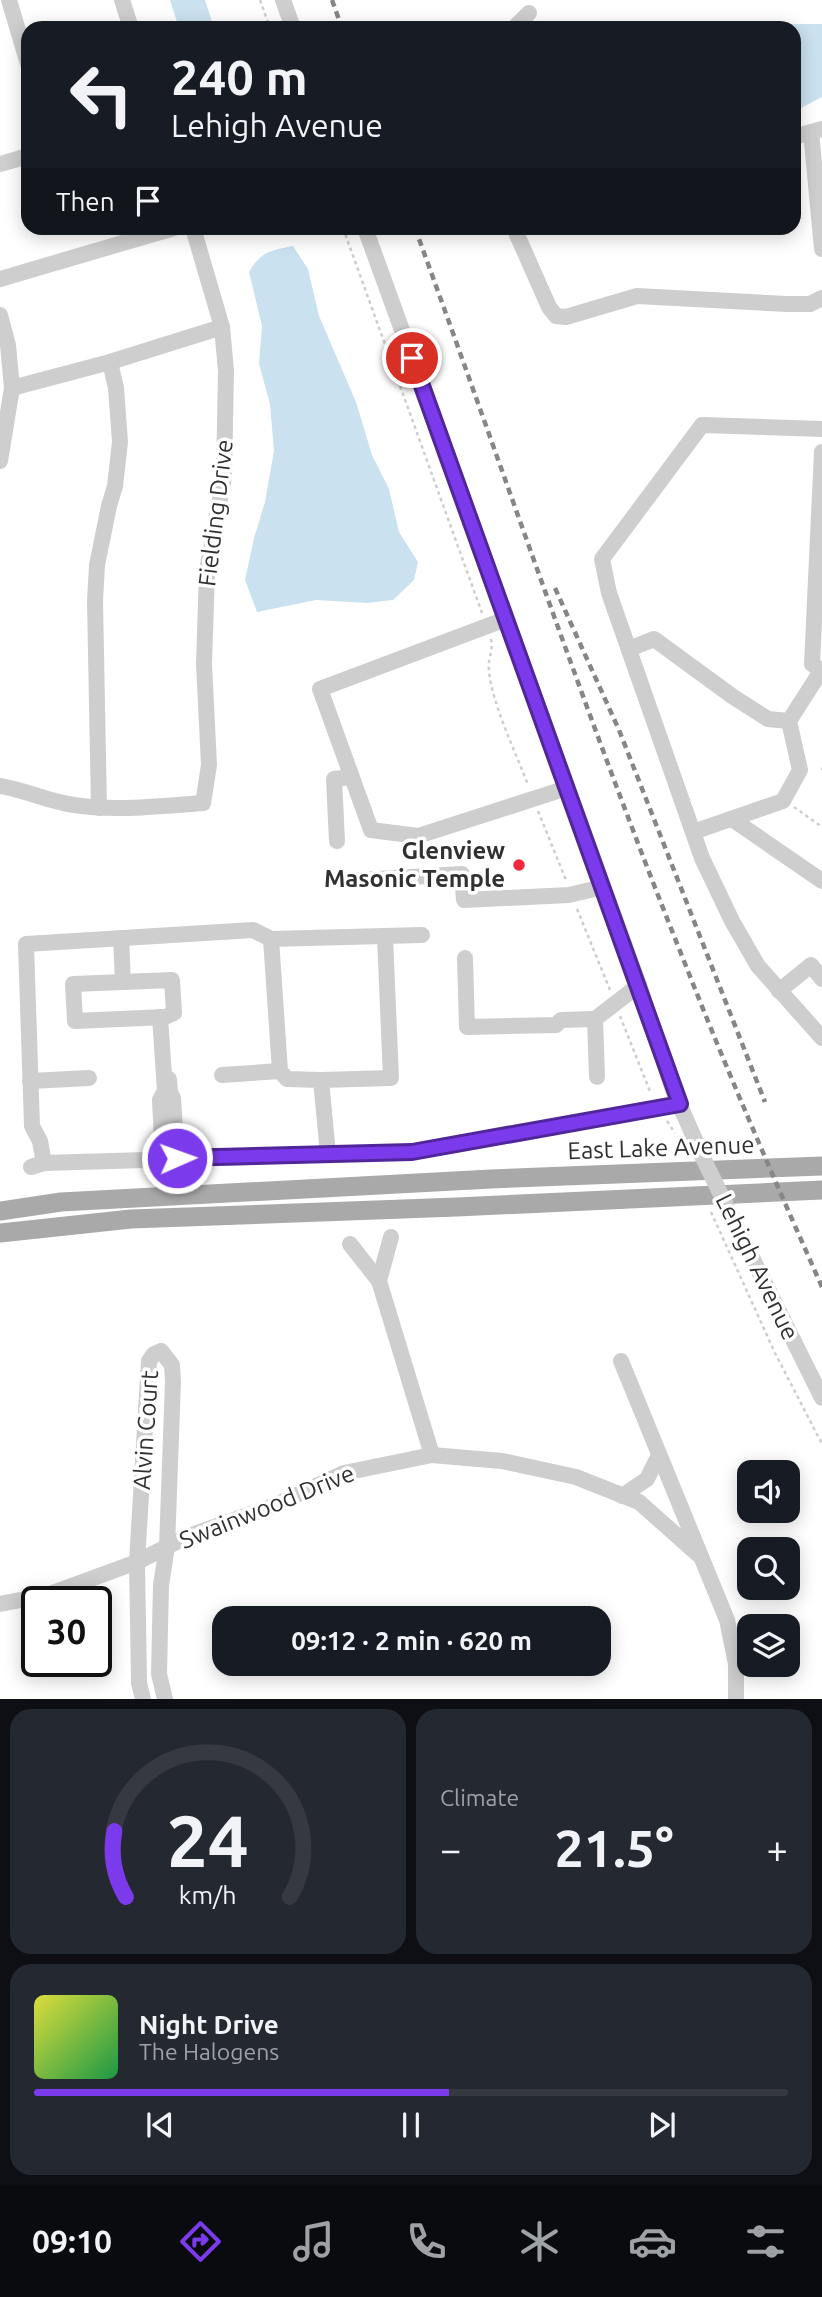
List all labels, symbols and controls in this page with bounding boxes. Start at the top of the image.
icon: left [56,49,147,140]
text: 240 m [171,49,308,104]
text: Lehigh Avenue [171,107,383,143]
icon: arrive [129,182,167,220]
text: Then [56,187,115,216]
pin [382,328,442,388]
icon: arrive [393,339,431,377]
street label: Fielding Drive [193,438,238,588]
place label: Glenview Masonic Temple [324,837,505,892]
marker: Glenview Masonic Temple [511,857,527,873]
position arrow [140,1121,214,1195]
street label: East Lake Avenue [567,1131,755,1164]
street label: Lehigh Avenue [710,1189,804,1344]
street label: Alvin Court [128,1369,163,1491]
street label: Swainwood Drive [176,1459,358,1554]
map controls [737,1460,800,1677]
button: sound [737,1460,800,1523]
button: search [737,1537,800,1600]
speed limit sign: 30 [21,1586,112,1677]
button: layers [737,1614,800,1677]
text: 09:12 · 2 min · 620 m [291,1626,532,1655]
text: Climate [440,1785,519,1810]
text: 24 [167,1800,249,1882]
text: 21.5° [554,1819,674,1877]
text: − [440,1828,461,1870]
text: + [767,1828,788,1870]
text: km/h [179,1881,237,1909]
text: Night Drive [139,2010,279,2039]
text: The Halogens [139,2039,279,2064]
icon: previous [141,2106,179,2144]
icon: pause [392,2106,430,2144]
icon: next [643,2106,681,2144]
icon: directions [176,2217,225,2266]
icon: music [289,2217,338,2266]
icon: phone [402,2217,451,2266]
icon: climate [515,2217,564,2266]
icon: car [628,2217,677,2266]
icon: filters [741,2217,790,2266]
text: 09:10 [32,2223,112,2259]

